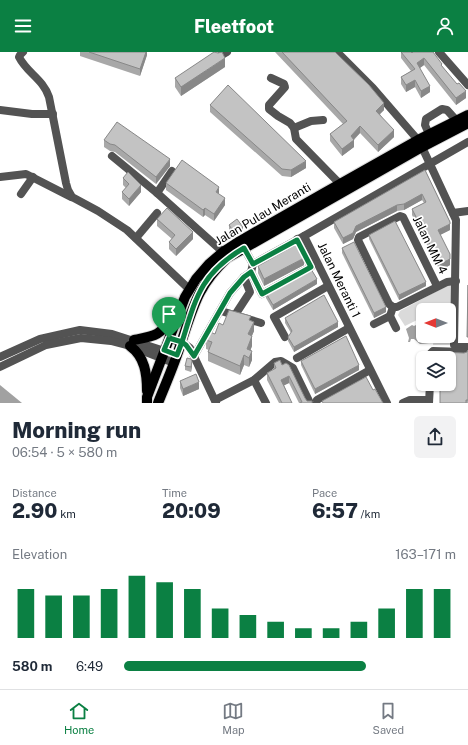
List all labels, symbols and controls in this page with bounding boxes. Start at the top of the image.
icon: menu [12,15,34,37]
icon: person [434,15,456,37]
text: Fleetfoot [194,16,274,37]
street label: Jalan Pulau Meranti [213,180,313,248]
street label: Jalan MM 4 [410,214,450,277]
street label: Jalan Meranti 1 [315,240,363,320]
pin [152,297,186,338]
icon: arrive [158,303,180,325]
north arrow [416,303,456,343]
map controls [416,303,456,391]
button: layers [416,351,456,391]
button: share [414,416,456,458]
text: Morning run [12,417,141,443]
text: 06:54 · 5 × 580 m [12,445,117,460]
text: Distance [12,487,57,499]
text: Time [162,487,187,499]
text: Pace [312,487,337,499]
text: 2.90 [12,499,58,523]
text: 20:09 [162,499,221,523]
text: 6:57 [312,499,358,523]
text: km [58,508,76,520]
text: /km [358,508,380,520]
text: Elevation [12,547,67,562]
text: 163–171 m [395,547,456,562]
text: 580 m [12,659,52,674]
text: 6:49 [76,659,103,674]
tab: Home [64,700,94,736]
tab: Map [222,700,245,736]
tab: Saved [373,700,404,736]

